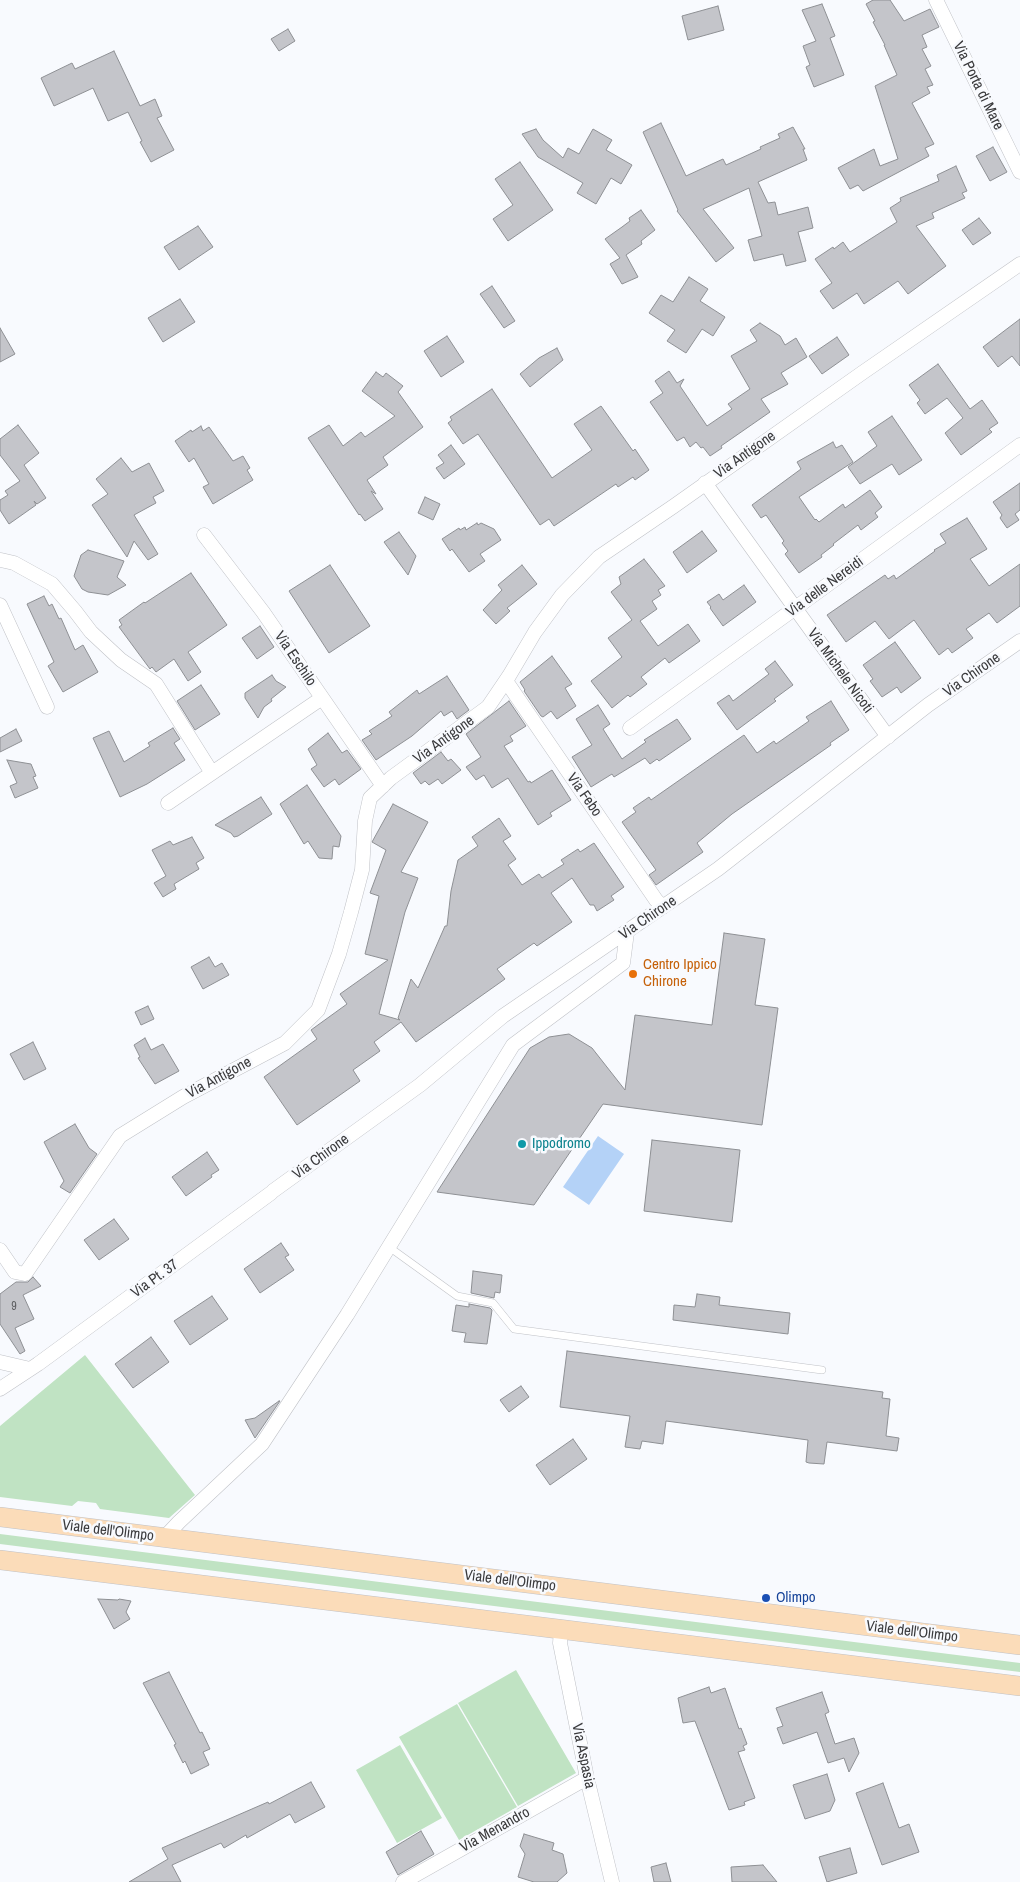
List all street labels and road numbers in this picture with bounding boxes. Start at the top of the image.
street label: Via Porta di Mare [949,39,1007,133]
street label: Via Antigone [711,427,779,483]
street label: Via delle Nereidi [783,553,867,621]
street label: Via Michele Nicoti [803,625,877,717]
street label: Via Eschilo [270,628,320,690]
street label: Via Chirone [940,649,1004,701]
street label: Via Antigone [410,712,478,768]
street label: Via Febo [563,770,605,820]
street label: Via Chirone [616,892,680,944]
street label: Via Antigone [183,1053,255,1103]
street label: Via Chirone [289,1130,353,1184]
street label: Via Pt. 37 [128,1256,182,1302]
street label: Viale dell'Olimpo [61,1516,155,1546]
street label: Viale dell'Olimpo [463,1566,557,1596]
street label: Viale dell'Olimpo [865,1617,959,1647]
street label: Via Aspasia [567,1722,599,1790]
street label: Via Menandro [457,1803,533,1857]

